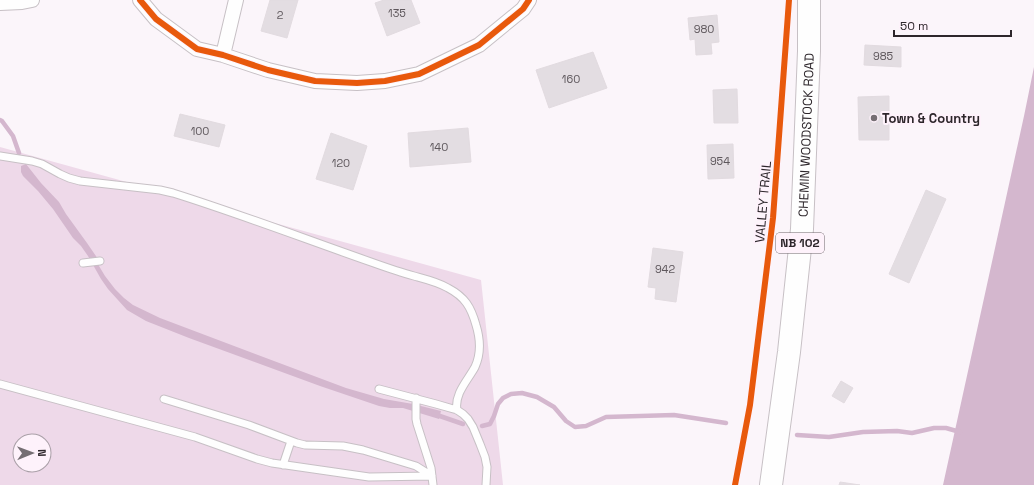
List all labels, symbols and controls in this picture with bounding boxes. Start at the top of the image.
house number: 135 [388,6,406,20]
house number: 2 [277,8,284,22]
scale bar [894,12,1011,38]
text: 50 m [900,18,928,34]
house number: 980 [694,22,714,36]
house number: 985 [873,49,893,63]
street label: CHEMIN WOODSTOCK ROAD [794,53,817,217]
house number: 160 [562,72,580,86]
place label: Town & Country [882,110,980,127]
marker: Town & Country [869,113,879,123]
house number: 100 [191,124,209,138]
house number: 140 [430,140,448,154]
house number: 954 [710,154,730,168]
house number: 120 [332,156,350,170]
street label: VALLEY TRAIL [751,160,775,244]
road number: NB 102 [776,233,824,253]
house number: 942 [655,262,675,276]
north arrow [12,433,52,473]
text: N [35,449,49,457]

